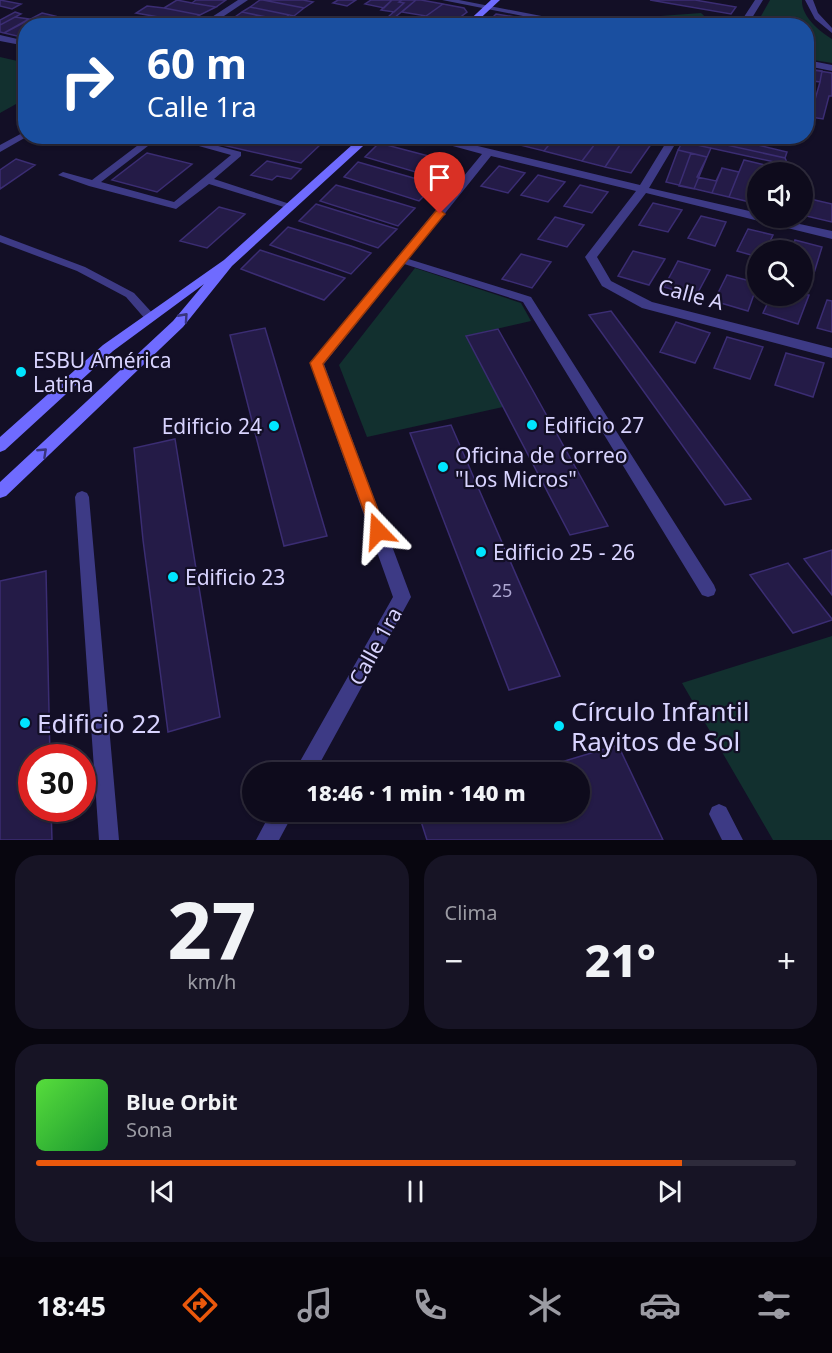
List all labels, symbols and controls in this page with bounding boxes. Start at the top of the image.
text: 60 m [147,34,247,91]
icon: right [48,42,126,120]
text: Calle 1ra [147,88,257,125]
pin [414,152,465,214]
icon: arrive [423,161,456,194]
map controls [747,162,813,306]
button: sound [747,162,813,228]
button: search [747,240,813,306]
street label: Calle A [655,272,727,316]
one-way arrow [177,313,188,324]
place label: ESBU América Latina [33,346,172,398]
marker: ESBU América Latina [14,365,28,379]
place label: Edificio 27 [544,411,644,439]
place label: Edificio 24 [162,412,262,440]
marker: Edificio 27 [525,418,539,432]
marker: Edificio 24 [267,419,281,433]
place label: Oficina de Correo "Los Micros" [455,441,627,493]
one-way arrow [36,448,46,459]
marker: Oficina de Correo "Los Micros" [436,460,450,474]
position arrow [346,499,410,563]
place label: Edificio 25 - 26 [493,538,635,566]
marker: Edificio 25 - 26 [474,545,488,559]
place label: Edificio 23 [185,563,285,591]
marker: Edificio 23 [166,570,180,584]
house number: 25 [492,578,512,602]
street label: Calle 1ra [342,602,408,690]
place label: Círculo Infantil Rayitos de Sol [571,693,749,759]
place label: Edificio 22 [37,705,161,741]
marker: Edificio 22 [18,716,32,730]
marker: Círculo Infantil Rayitos de Sol [552,719,566,733]
speed limit sign: 30 [18,744,96,822]
text: 18:46 · 1 min · 140 m [306,777,526,807]
text: 27 [167,876,256,982]
text: Clima [445,899,497,926]
text: 21° [585,929,656,990]
text: − [445,938,463,983]
text: + [777,938,796,983]
text: km/h [187,968,236,995]
text: Blue Orbit [126,1086,238,1116]
text: Sona [126,1116,173,1143]
icon: previous [146,1175,179,1208]
icon: pause [399,1175,432,1208]
icon: next [653,1175,686,1208]
icon: directions [179,1284,221,1326]
icon: music [294,1284,336,1326]
icon: phone [409,1284,451,1326]
icon: climate [524,1284,566,1326]
icon: car [639,1284,681,1326]
icon: filters [753,1284,795,1326]
text: 18:45 [36,1287,106,1324]

